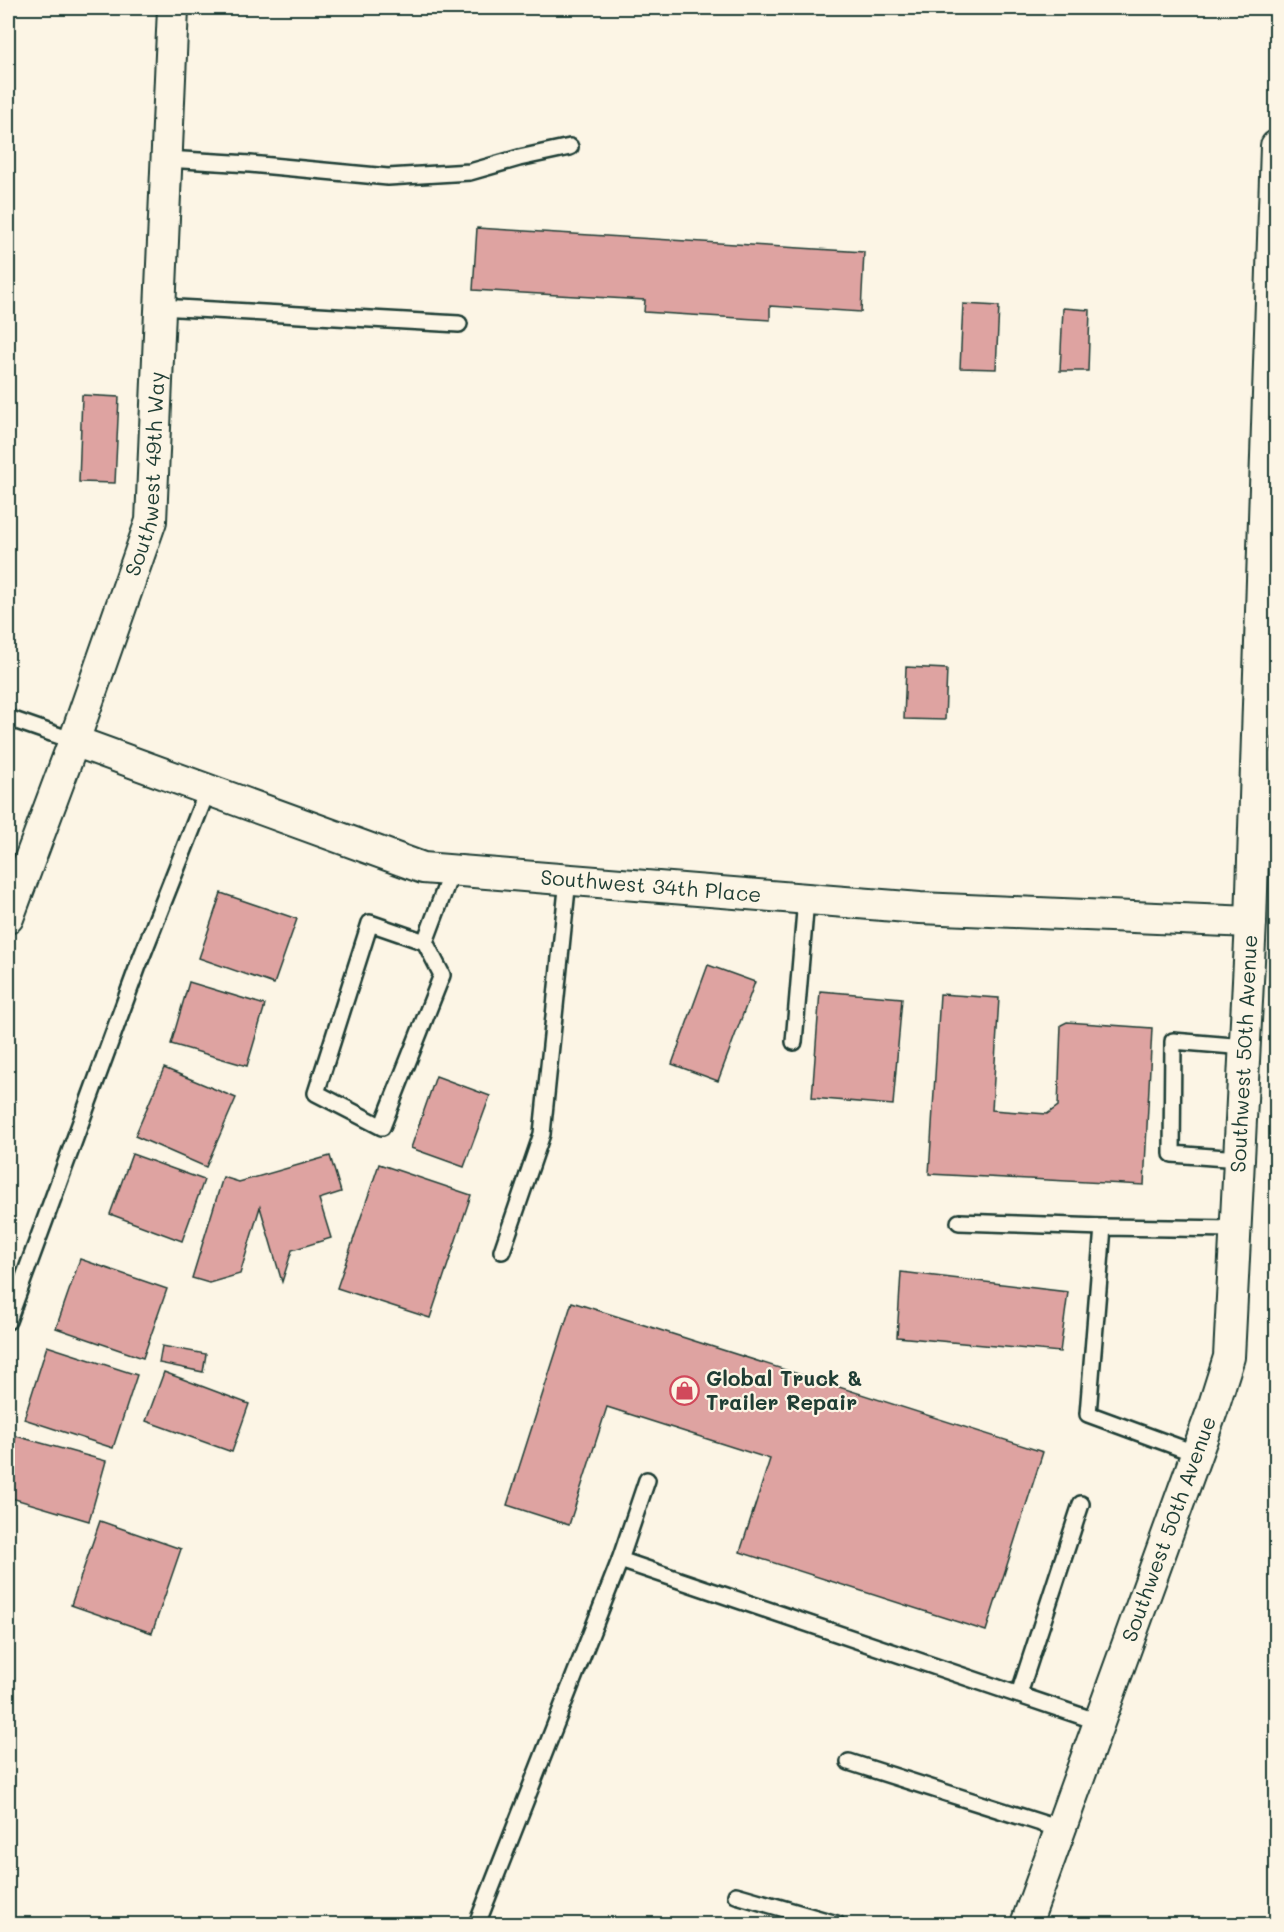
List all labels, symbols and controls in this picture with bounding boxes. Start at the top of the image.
street label: Southwest 49th Way [118,371,169,579]
street label: Southwest 34th Place [540,863,762,907]
street label: Southwest 50th Avenue [1223,934,1262,1173]
place label: Global Truck & Trailer Repair [706,1364,863,1415]
shop icon: Global Truck & Trailer Repair [669,1375,701,1407]
street label: Southwest 50th Avenue [1114,1412,1221,1645]

